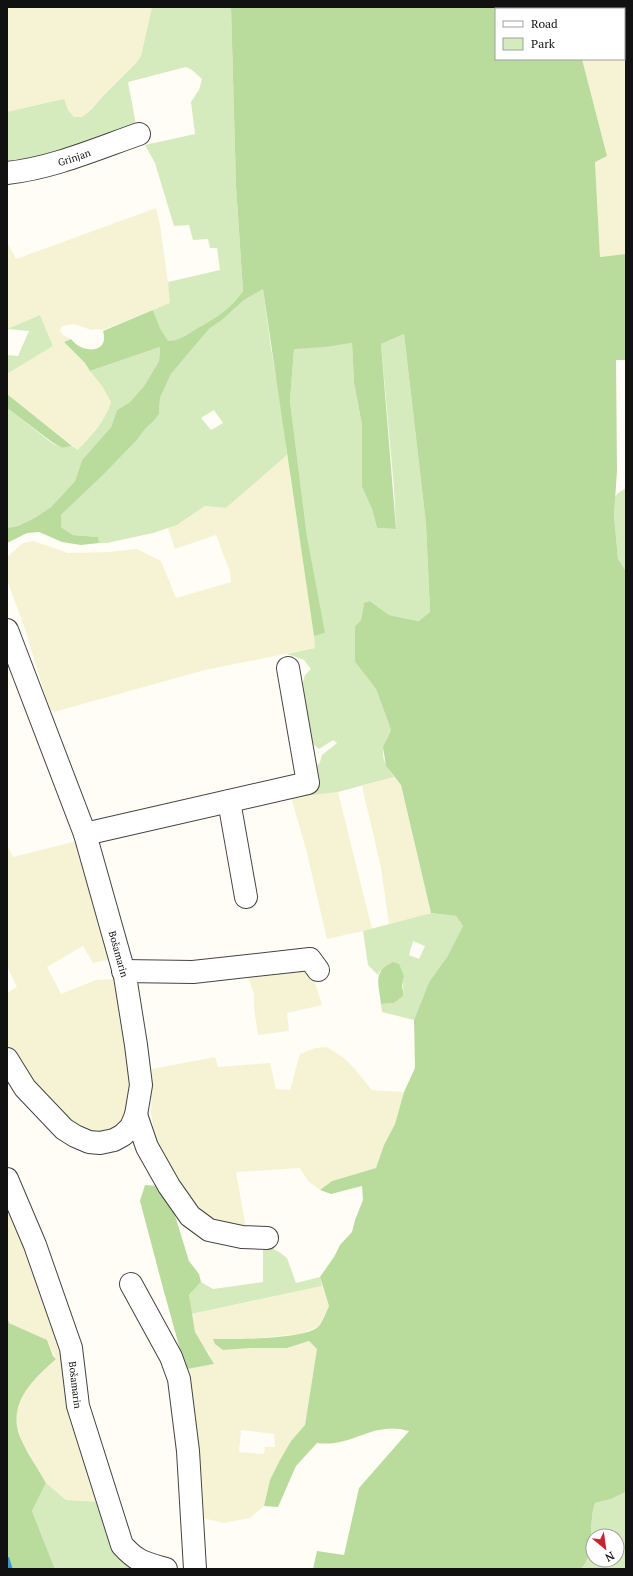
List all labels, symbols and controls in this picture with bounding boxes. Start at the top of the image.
legend [495,8,625,60]
text: Road [531,16,558,31]
text: Park [531,36,556,51]
street label: Grinjan [56,146,92,169]
street label: Bošamarin [106,929,132,979]
street label: Bošamarin [66,1361,85,1409]
north arrow [585,1528,625,1568]
text: N [602,1549,617,1565]

